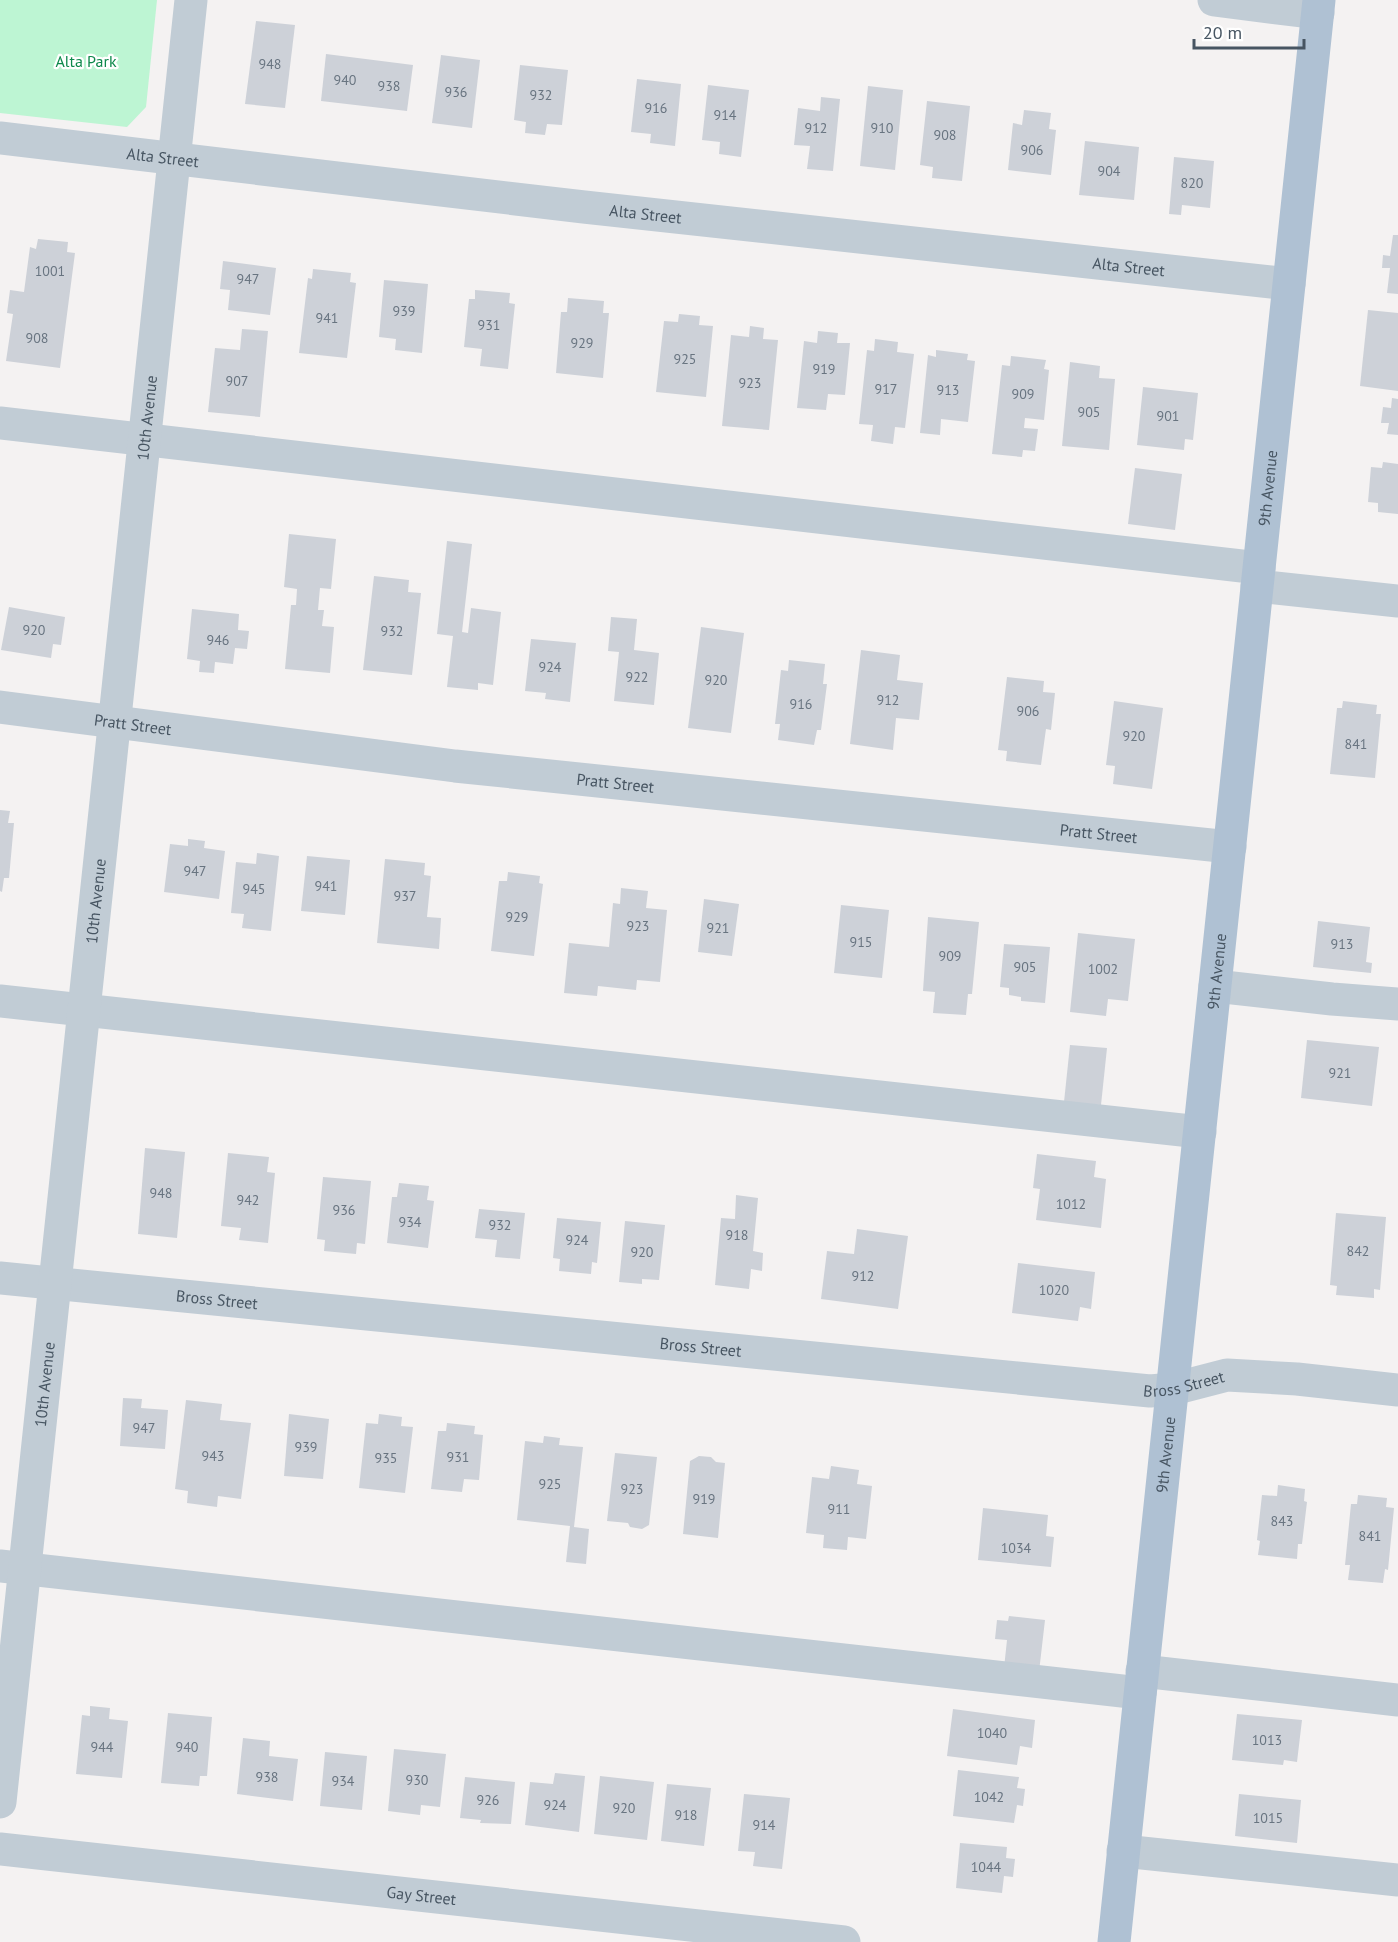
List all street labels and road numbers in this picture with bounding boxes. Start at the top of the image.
street label: Alta Street [126,143,201,172]
street label: Alta Street [608,200,683,228]
street label: Alta Street [1092,253,1166,280]
street label: 10th Avenue [132,374,161,461]
street label: 9th Avenue [1254,449,1281,527]
street label: Pratt Street [93,709,173,739]
street label: Pratt Street [576,769,656,797]
street label: Pratt Street [1059,819,1139,847]
street label: 10th Avenue [81,857,110,945]
street label: 9th Avenue [1202,932,1230,1011]
street label: Bross Street [175,1285,259,1313]
street label: Bross Street [659,1333,743,1361]
street label: 10th Avenue [30,1341,59,1428]
street label: Bross Street [1142,1366,1227,1401]
street label: 9th Avenue [1151,1416,1179,1494]
street label: Gay Street [386,1882,458,1909]

